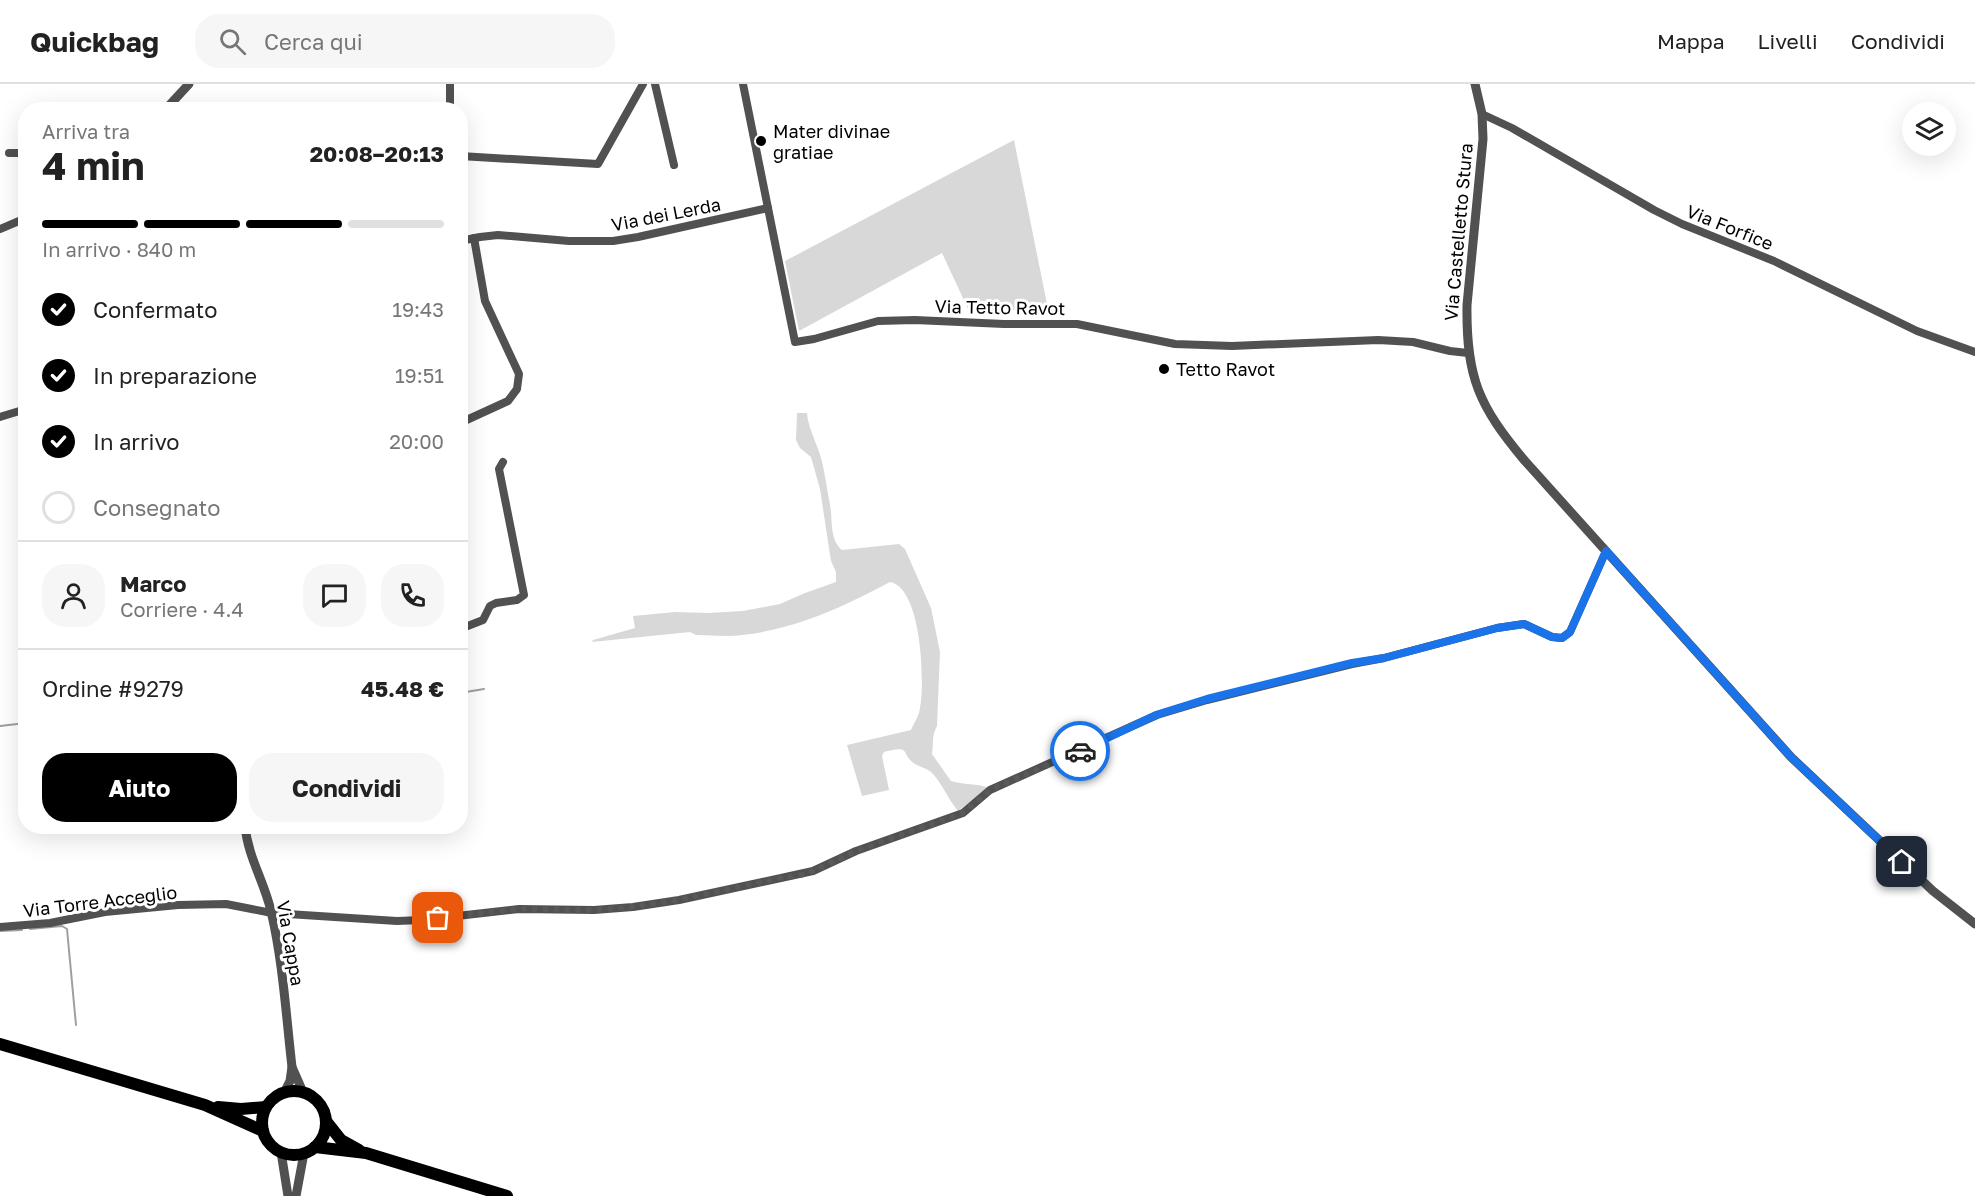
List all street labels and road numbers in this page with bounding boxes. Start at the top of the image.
street label: Via Castelletto Stura [1439,142,1477,322]
street label: Via dei Lerda [609,193,723,235]
street label: Via Forfice [1683,200,1777,254]
street label: Via Tetto Ravot [934,295,1066,319]
street label: Via Torre Acceglio [22,881,178,921]
street label: Via Cappa [273,899,309,987]

